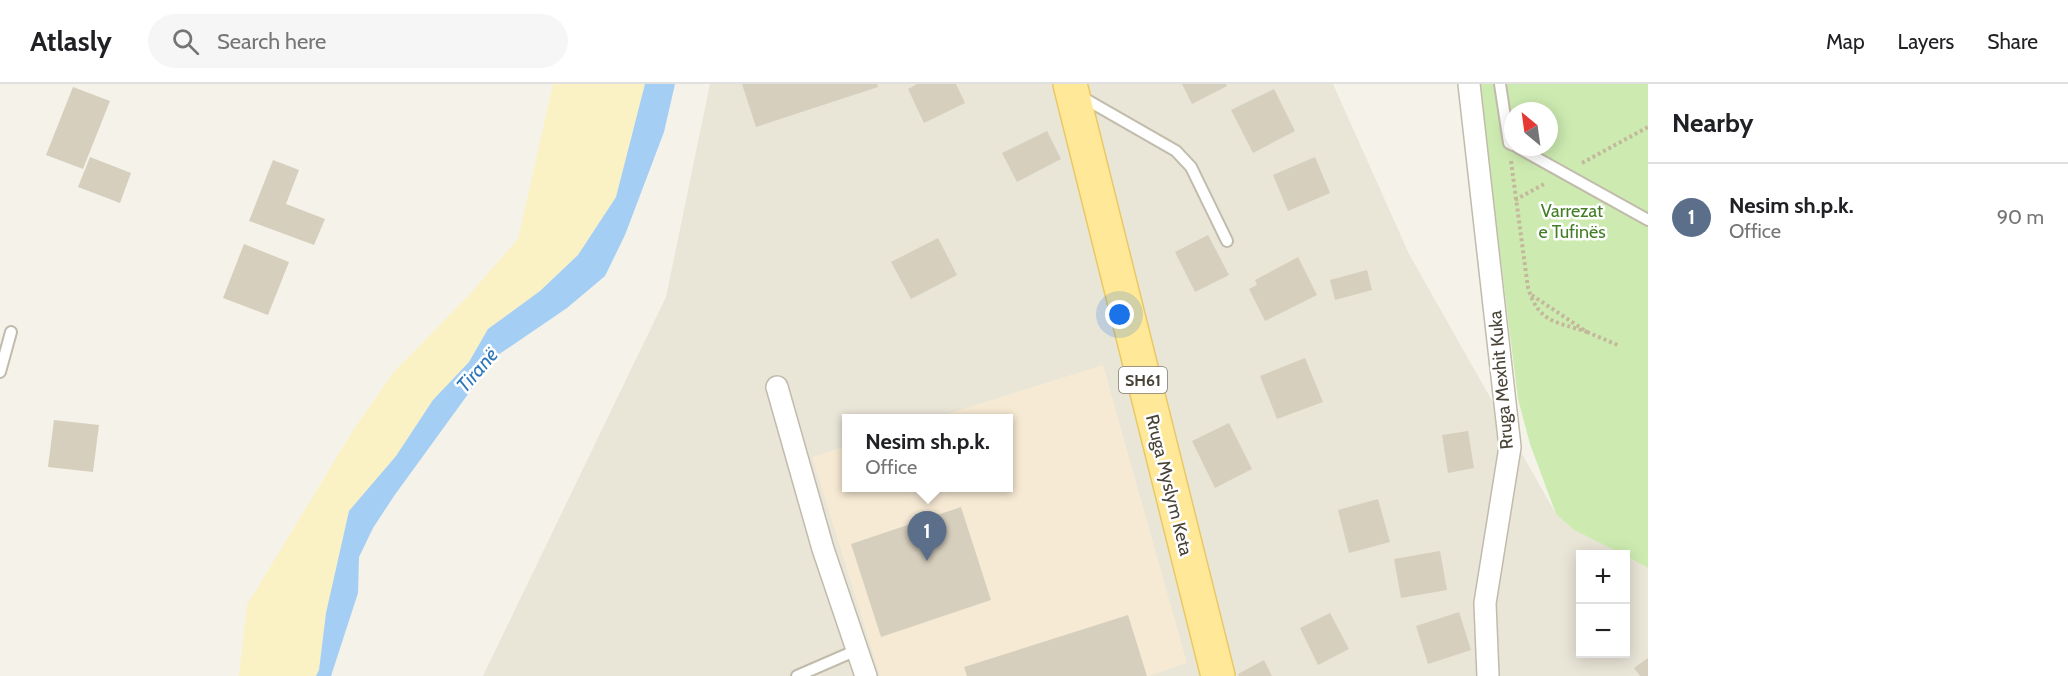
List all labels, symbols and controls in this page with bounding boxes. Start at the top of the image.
search box [148,14,568,68]
text: Atlasly [30,24,112,58]
icon: search [169,25,202,58]
text: Search here [217,28,326,55]
text: Map [1826,29,1865,54]
text: Layers [1898,29,1954,54]
text: Share [1987,29,2038,54]
north arrow [1504,102,1558,156]
text: Nearby [1672,107,1753,139]
text: Nesim sh.p.k. [1729,192,1854,219]
park label: Varrezat e Tufinës [1538,200,1606,243]
text: 1 [1688,205,1695,229]
text: 90 m [1997,205,2044,229]
text: Office [1729,219,1781,243]
your location [1105,300,1134,329]
street label: Rruga Mexhit Kuka [1484,309,1518,450]
water label: Tiranë [451,342,503,397]
road number: SH61 [1119,367,1167,393]
street label: Rruga Myslym Keta [1141,412,1197,558]
popup [842,414,1013,492]
text: Nesim sh.p.k. [865,428,990,455]
text: Office [865,455,917,479]
pin: 1 [908,512,946,561]
map controls [1576,550,1630,658]
button: + [1576,550,1630,604]
button: − [1576,604,1630,658]

